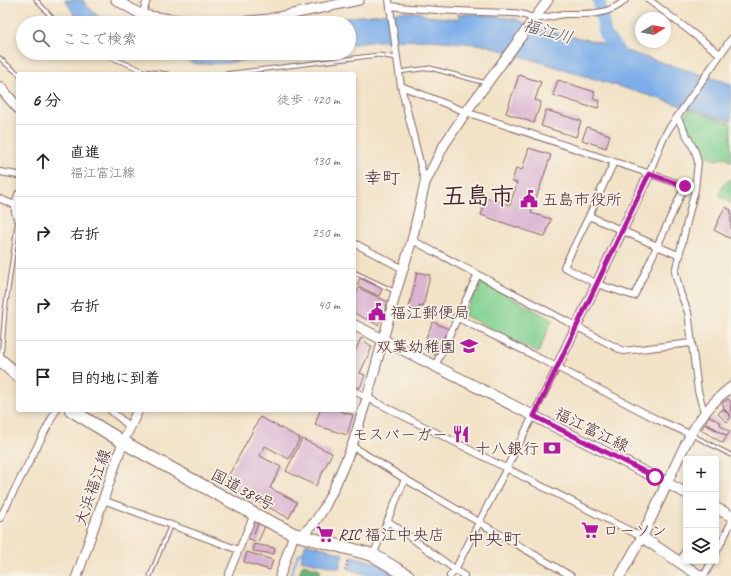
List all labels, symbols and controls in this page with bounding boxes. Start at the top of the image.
north arrow [635,12,671,48]
water label: 福江川 [520,14,575,49]
search box [16,16,356,60]
icon: search [30,27,52,49]
text: ここで検索 [62,30,137,49]
text: 6 分 [32,90,61,111]
text: 徒歩 · 420 m [277,92,340,108]
text: 直進 [70,143,100,162]
icon: ahead [32,150,54,172]
text: 130 m [312,153,340,169]
text: 福江富江線 [70,165,135,181]
district label: 幸町 [364,167,400,189]
route end [676,177,694,195]
district label: 五島市 [442,181,514,211]
public building icon: 五島市役所 [519,189,539,209]
place label: 五島市役所 [542,190,622,210]
icon: right [32,222,54,244]
text: 右折 [70,225,100,244]
text: 250 m [312,225,340,241]
icon: right [32,294,54,316]
text: 右折 [70,297,100,316]
text: 40 m [318,297,340,313]
public building icon: 福江郵便局 [367,302,387,322]
place label: 福江郵便局 [390,303,470,323]
school or university icon: 双葉幼稚園 [459,336,479,356]
place label: 双葉幼稚園 [376,337,456,357]
icon: arrive [32,366,54,388]
text: 目的地に到着 [70,369,160,388]
street label: 福江富江線 [551,403,632,456]
restaurant icon: モスバーガー [451,424,471,444]
place label: モスバーガー [352,425,448,445]
bank icon: 十八銀行 [542,438,562,458]
place label: 十八銀行 [475,439,539,459]
street label: 大浜福江線 [70,446,115,528]
map controls [683,456,719,564]
button: + [683,456,719,492]
street label: 国道384号 [207,465,278,515]
route start [646,468,664,486]
button: − [683,492,719,528]
supermarket icon: ローソン [580,520,600,540]
place label: ローソン [603,521,667,541]
supermarket icon: RIC 福江中央店 [315,524,335,544]
place label: RIC 福江中央店 [338,525,444,545]
district label: 中央町 [467,528,521,550]
button: layers [683,528,719,564]

